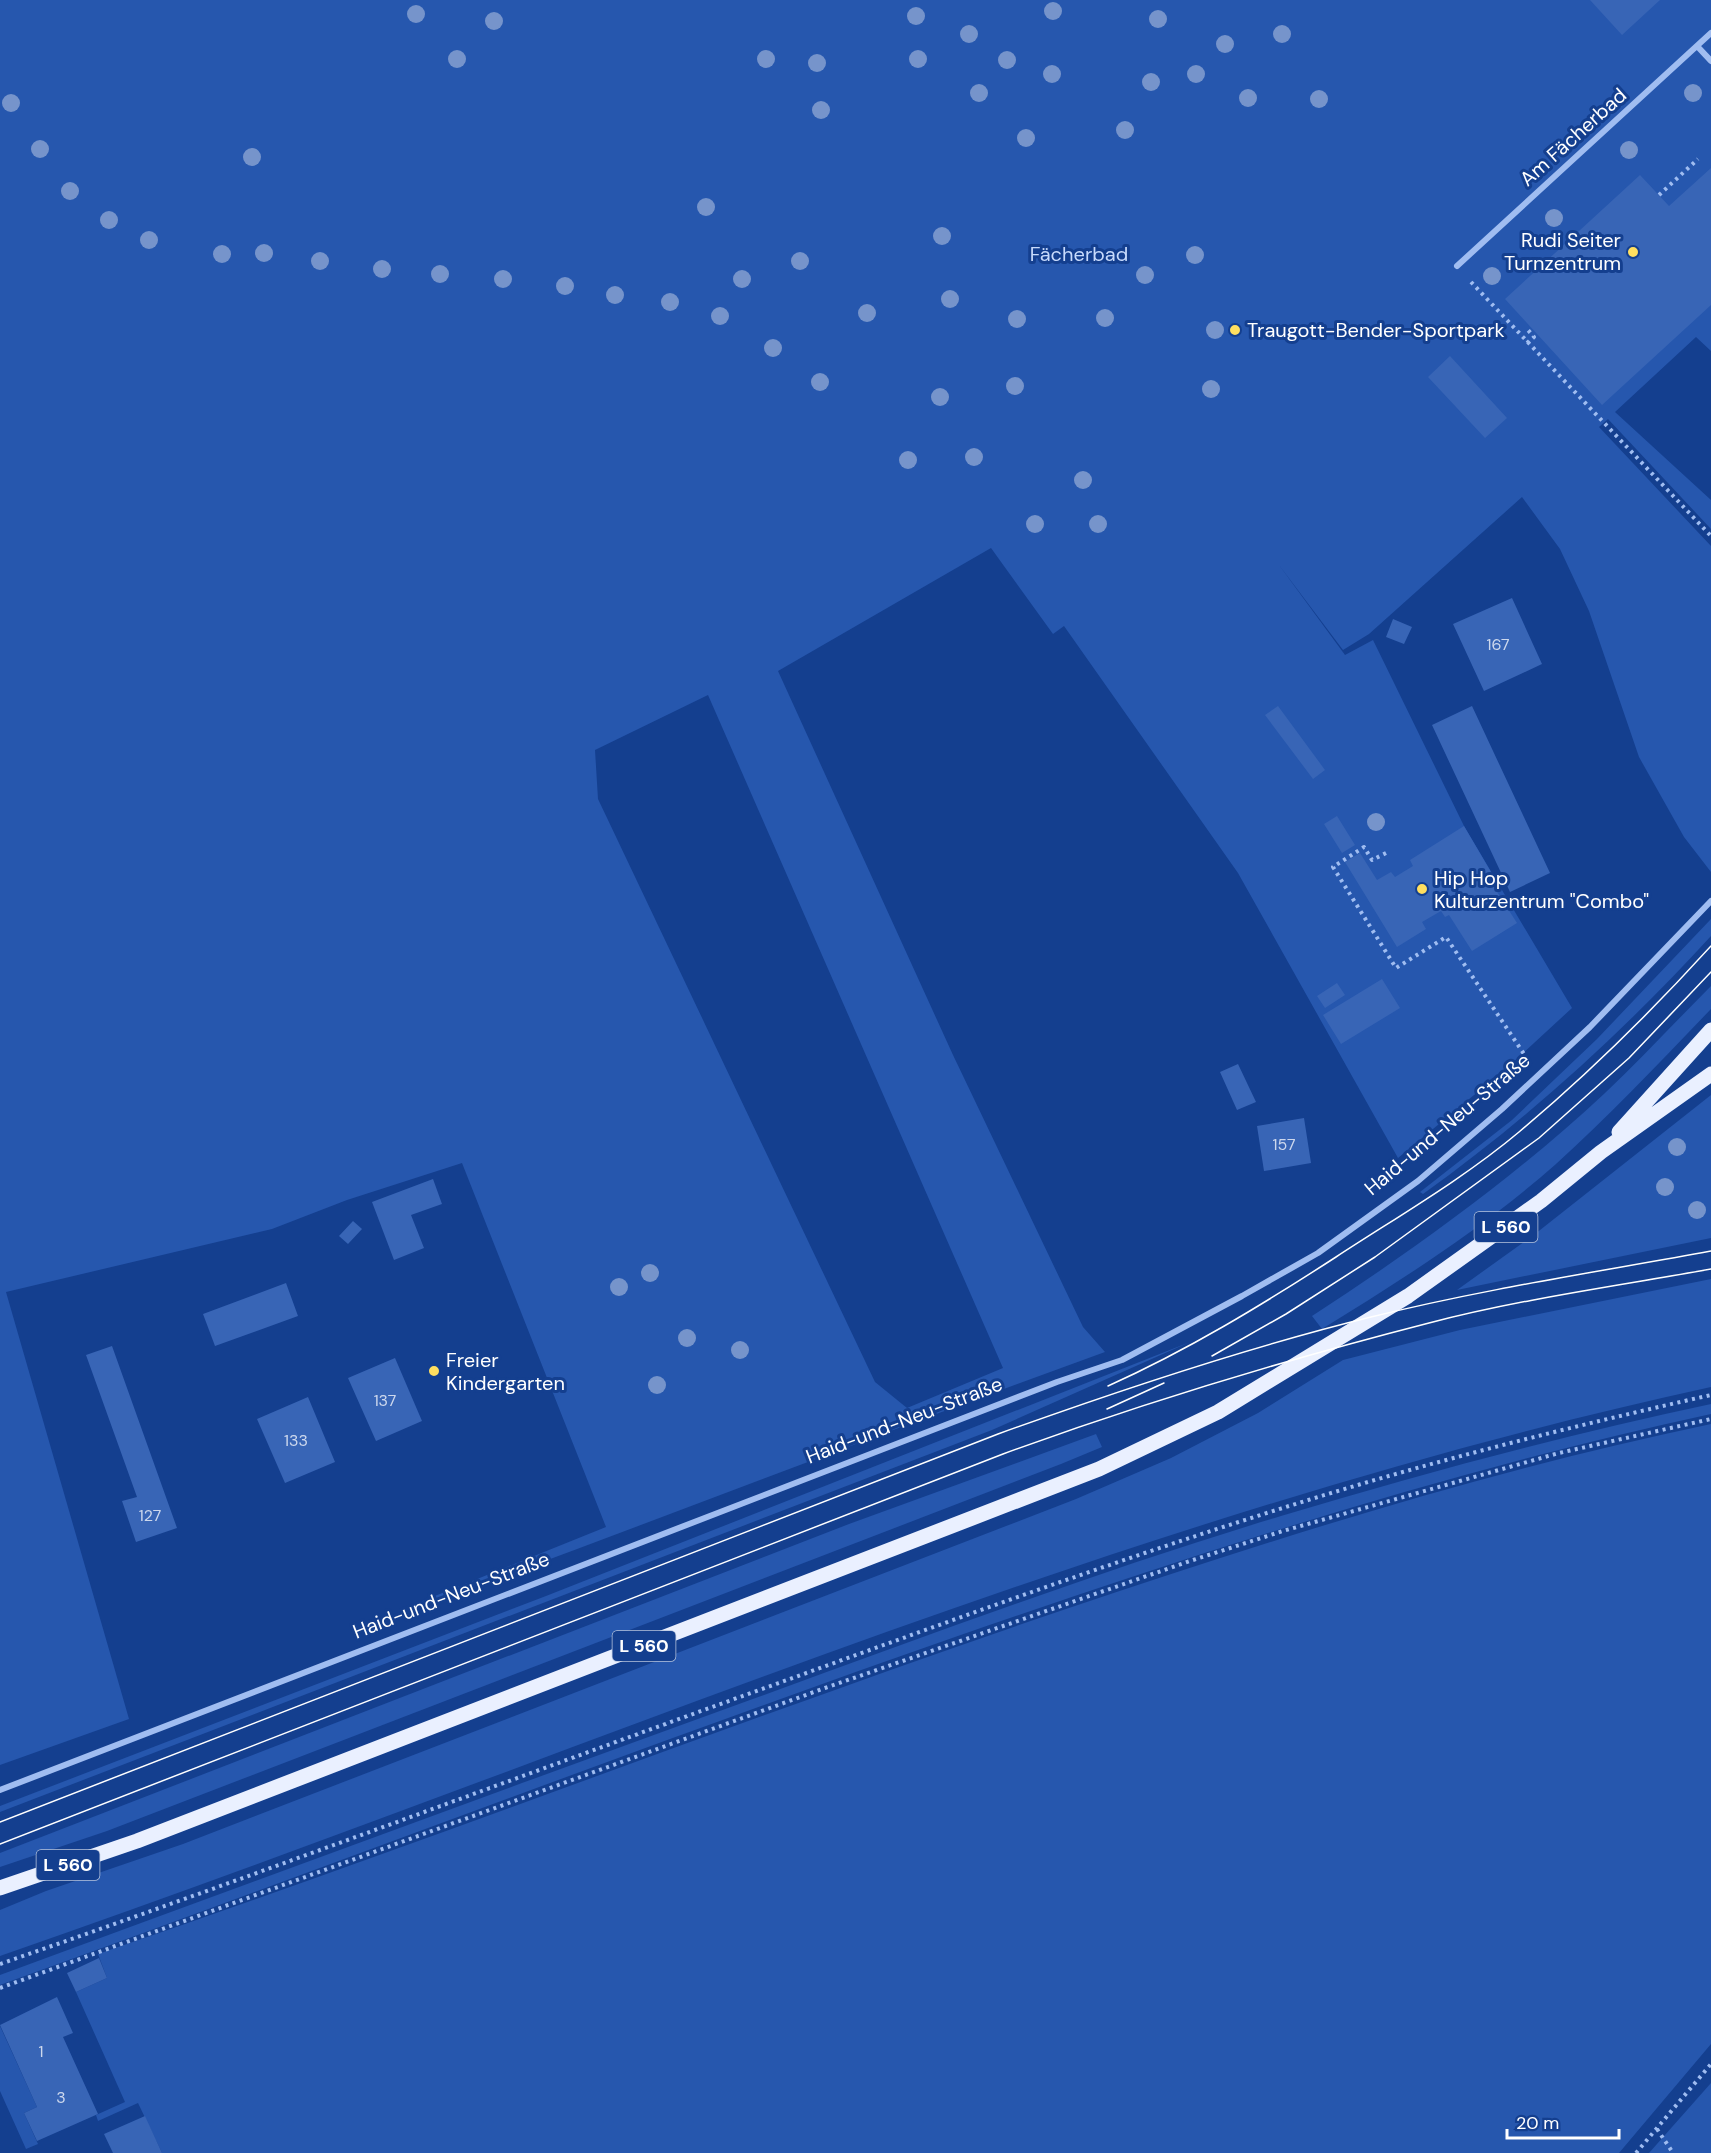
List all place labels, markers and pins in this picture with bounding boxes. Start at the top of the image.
place label: Rudi Seiter Turnzentrum [1504,227,1621,276]
marker: Rudi Seiter Turnzentrum [1626,245,1640,259]
place label: Traugott-Bender-Sportpark [1247,317,1505,343]
marker: Traugott-Bender-Sportpark [1228,323,1242,337]
place label: Hip Hop Kulturzentrum "Combo" [1434,865,1649,914]
marker: Hip Hop Kulturzentrum "Combo" [1415,882,1429,896]
place label: Freier Kindergarten [446,1347,565,1396]
marker: Freier Kindergarten [427,1364,441,1378]

